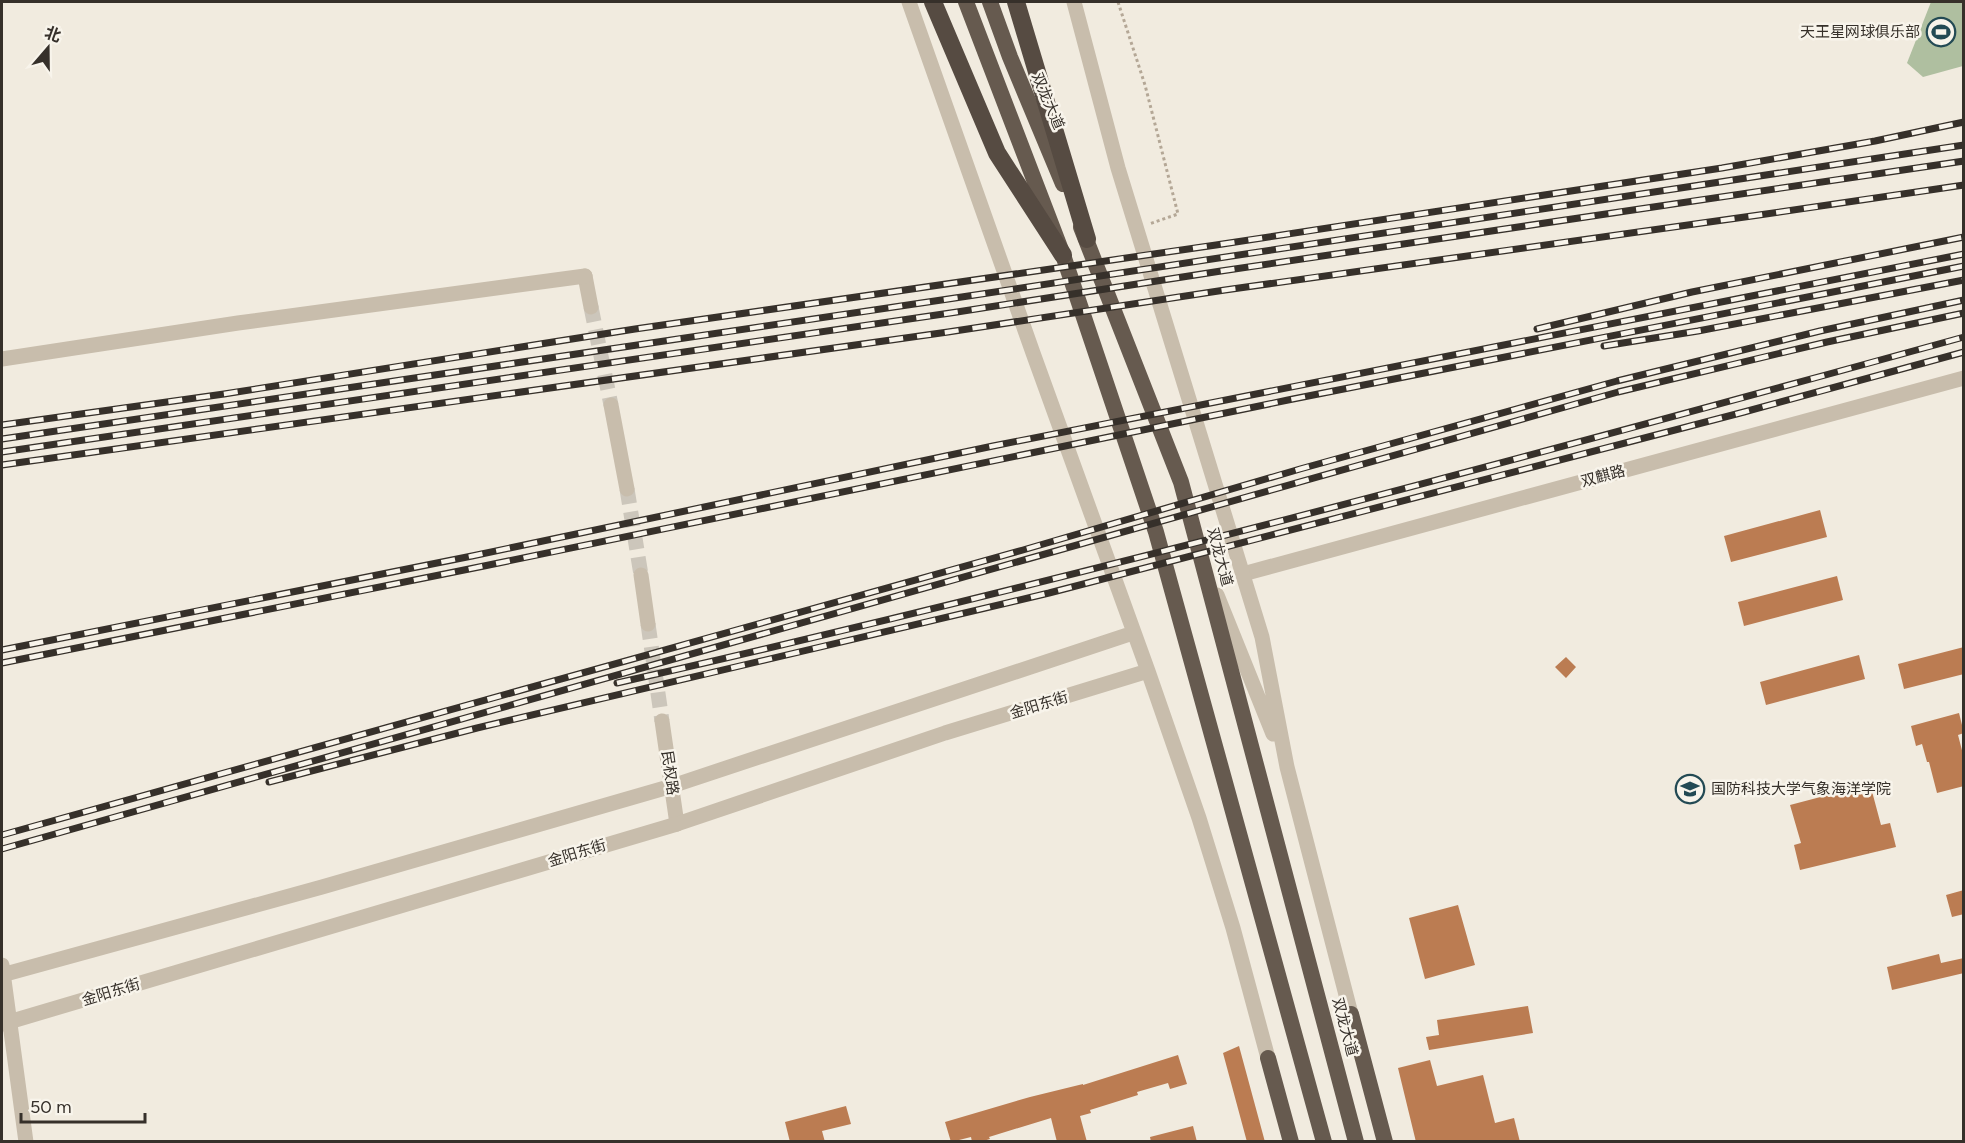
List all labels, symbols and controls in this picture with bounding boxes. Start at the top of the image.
sports icon: 天王星网球俱乐部 [1925,16,1957,48]
north arrow [18,18,78,78]
text: 北 [42,23,64,46]
place label: 天王星网球俱乐部 [1800,23,1920,41]
street label: 双龙大道 [1028,70,1068,132]
street label: 双麒路 [1579,461,1627,491]
street label: 双龙大道 [1204,526,1236,588]
street label: 金阳东街 [1008,688,1070,722]
street label: 民权路 [658,749,682,797]
school or university icon: 国防科技大学气象海洋学院 [1674,773,1706,805]
place label: 国防科技大学气象海洋学院 [1711,780,1891,798]
street label: 金阳东街 [546,836,608,870]
street label: 金阳东街 [80,975,142,1009]
street label: 双龙大道 [1329,996,1361,1058]
scale bar [21,1086,146,1124]
text: 50 m [30,1096,72,1118]

